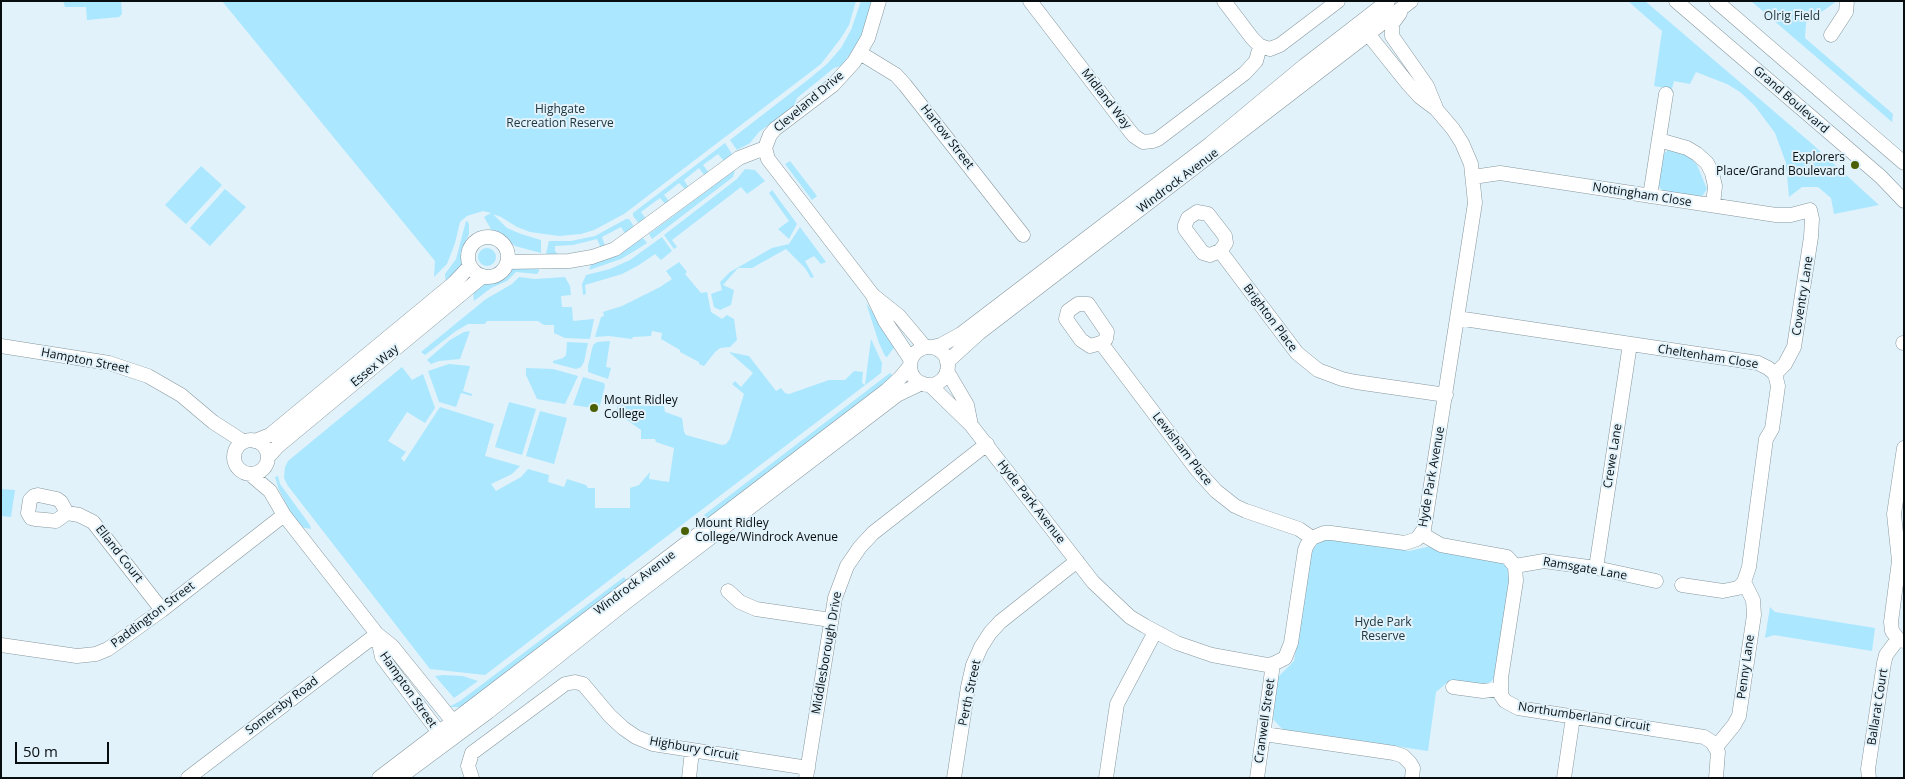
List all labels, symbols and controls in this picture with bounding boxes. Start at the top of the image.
park label: Olrig Field [1764,10,1820,24]
street label: Grand Boulevard [1750,63,1832,137]
street label: Midland Way [1078,66,1134,132]
street label: Cleveland Drive [771,69,847,135]
street label: Hartow Street [917,102,977,172]
park label: Highgate Recreation Reserve [506,103,614,131]
street label: Windrock Avenue [1135,146,1221,216]
place label: Explorers Place/Grand Boulevard [1716,151,1845,179]
marker: Explorers Place/Grand Boulevard [1849,159,1861,171]
street label: Nottingham Close [1591,180,1693,210]
street label: Coventry Lane [1790,255,1816,337]
street label: Brighton Place [1240,281,1300,355]
street label: Essex Way [348,342,402,390]
street label: Cheltenham Close [1657,342,1759,372]
street label: Hampton Street [40,345,130,377]
place label: Mount Ridley College [604,394,678,422]
marker: Mount Ridley College [588,402,600,414]
street label: Lewisham Place [1149,410,1215,488]
street label: Crewe Lane [1601,423,1625,489]
street label: Hyde Park Avenue [1416,426,1448,528]
street label: Hyde Park Avenue [994,457,1068,547]
place label: Mount Ridley College/Windrock Avenue [695,517,838,545]
street label: Elland Court [92,523,146,585]
marker: Mount Ridley College/Windrock Avenue [679,525,691,537]
street label: Windrock Avenue [592,548,678,618]
street label: Ramsgate Lane [1542,555,1628,583]
street label: Paddington Street [108,579,198,651]
street label: Middlesborough Drive [809,590,845,716]
park label: Hyde Park Reserve [1354,616,1412,644]
street label: Penny Lane [1734,634,1758,700]
street label: Hampton Street [376,649,440,731]
street label: Perth Street [956,659,984,727]
street label: Ballarat Court [1865,668,1891,746]
street label: Somersby Road [243,674,321,738]
street label: Cranwell Street [1252,678,1278,764]
street label: Northumberland Circuit [1517,699,1651,735]
scale bar [18,732,111,764]
street label: Highbury Circuit [648,734,740,764]
text: 50 m [23,741,58,761]

